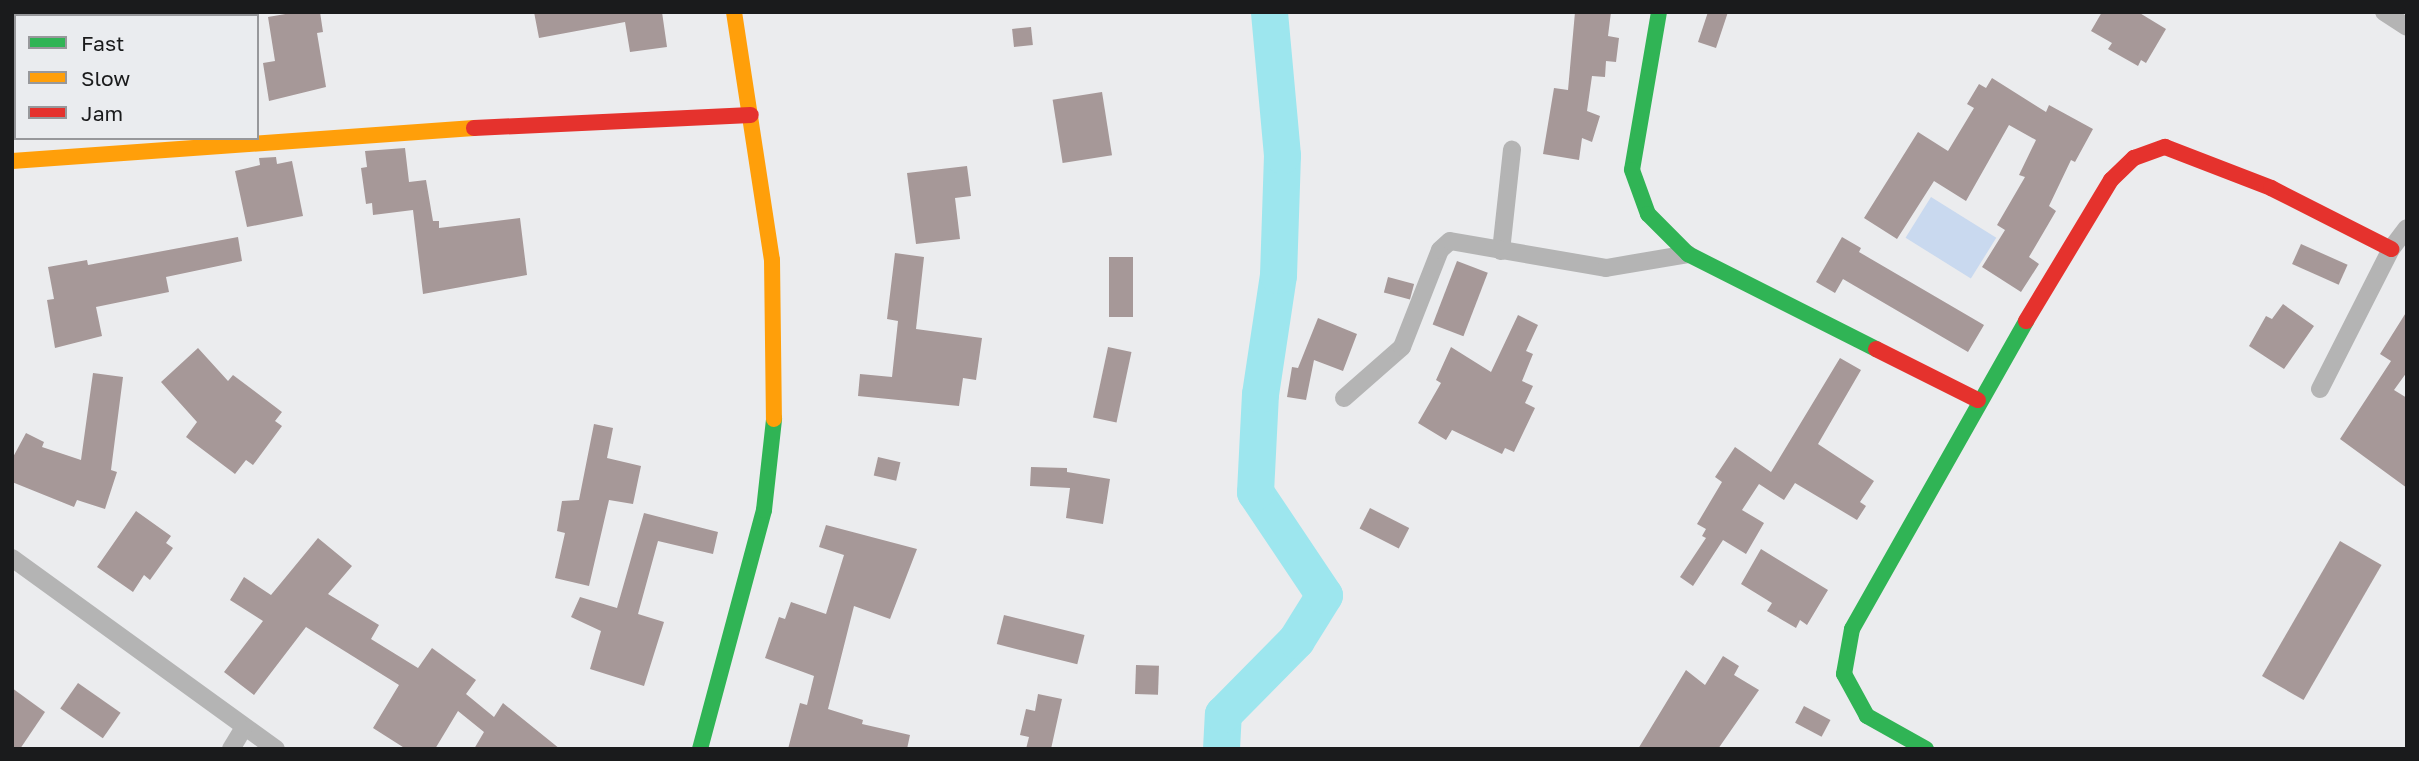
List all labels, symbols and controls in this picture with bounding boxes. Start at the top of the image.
legend [14,14,259,140]
text: Fast [81,30,124,56]
text: Slow [81,65,130,91]
text: Jam [81,100,123,126]

